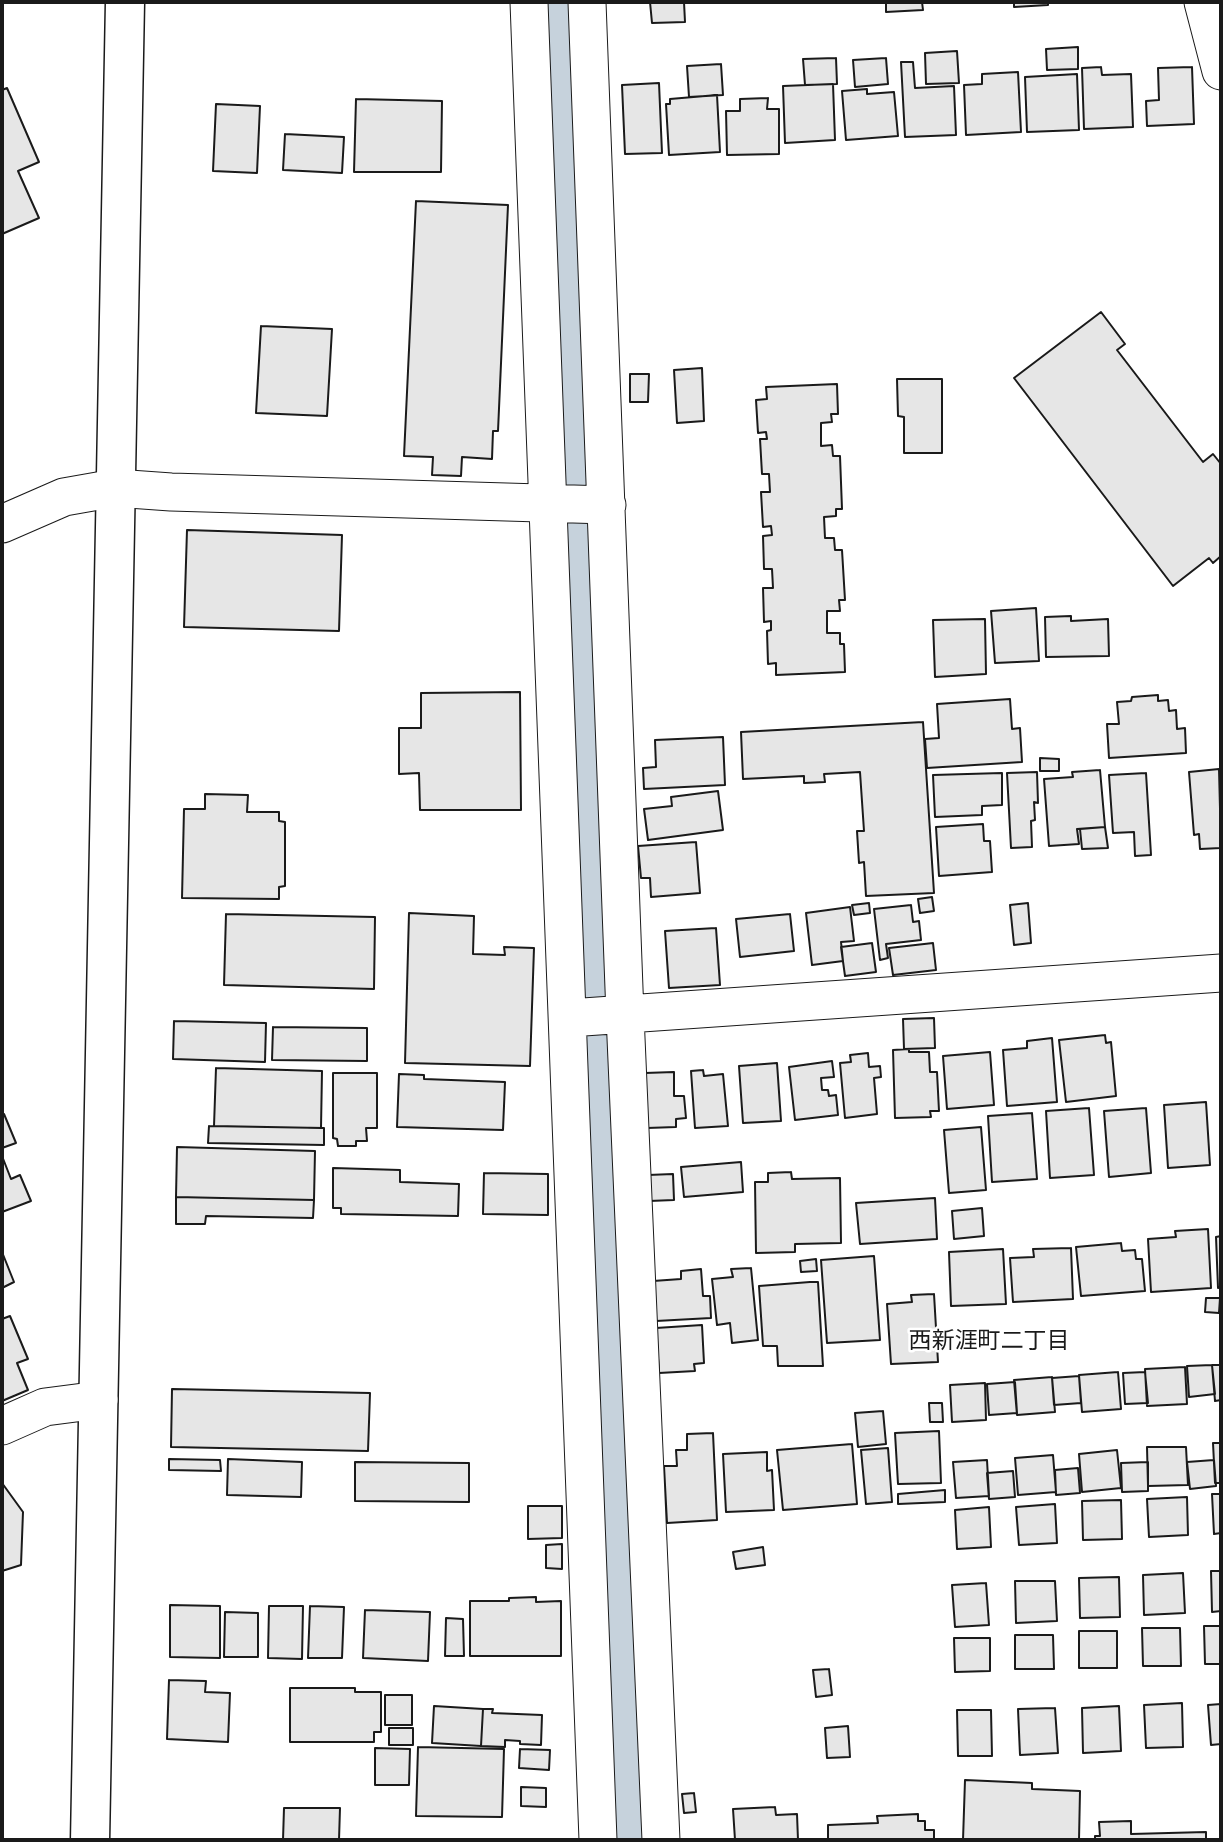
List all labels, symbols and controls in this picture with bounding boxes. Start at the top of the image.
district label: 西新涯町二丁目 [909,1327,1069,1355]

